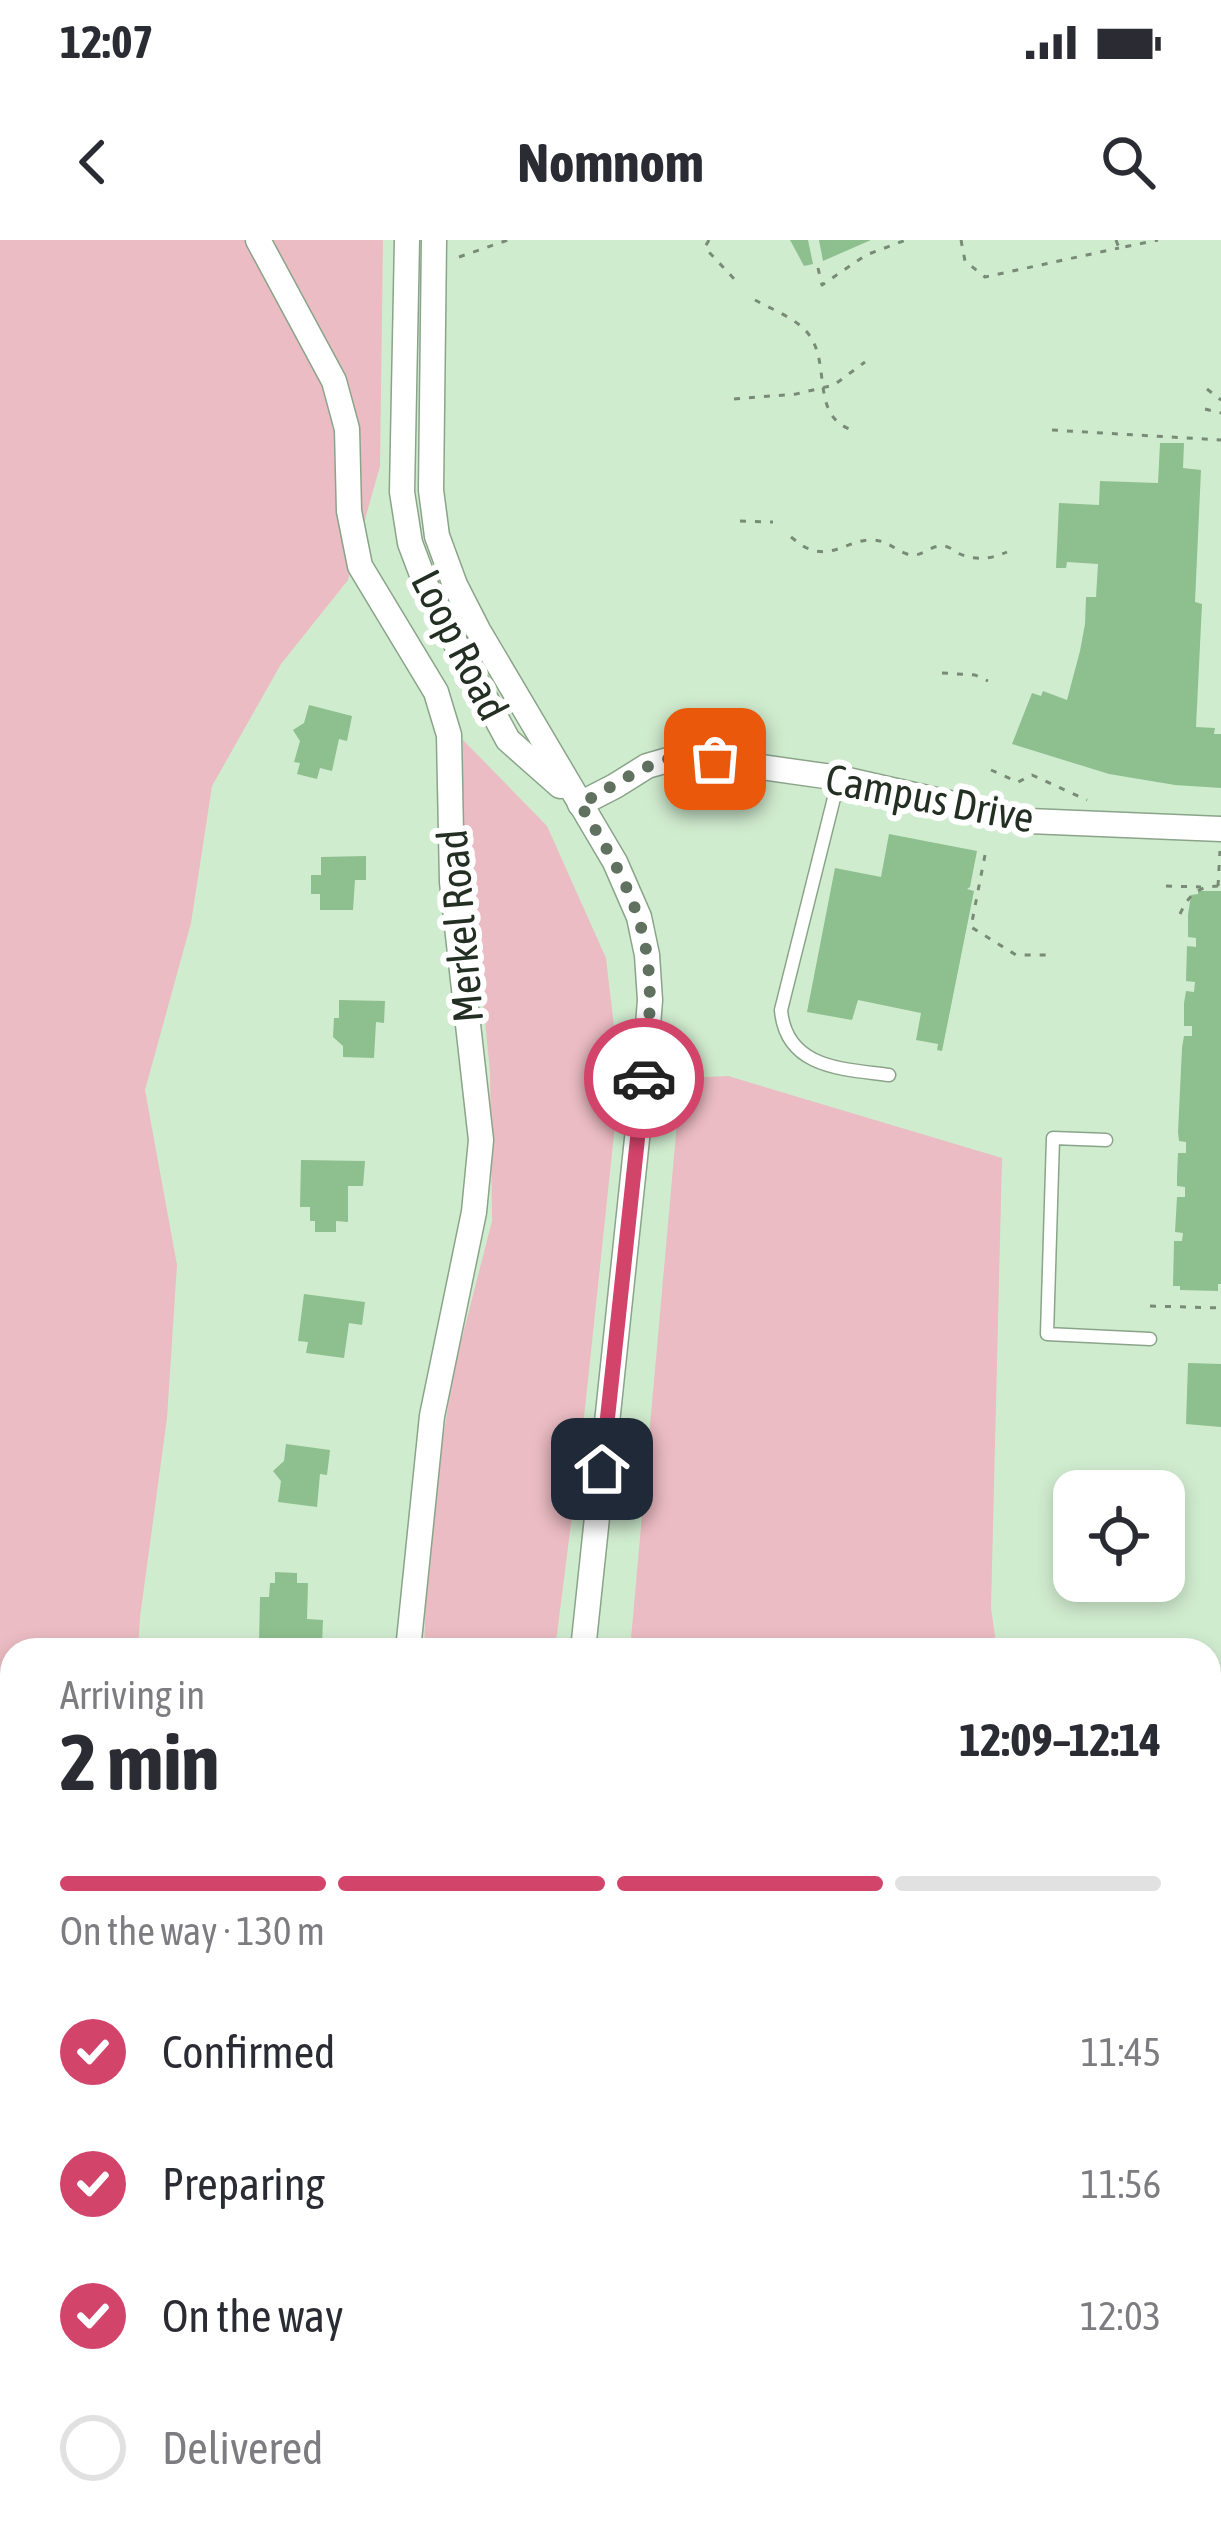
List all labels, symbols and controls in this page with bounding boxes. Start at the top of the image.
text: 12:07 [60,16,154,68]
icon: back [60,129,126,195]
icon: search [1095,129,1161,195]
text: Nomnom [517,132,704,193]
street label: Loop Road [402,562,518,728]
pin [664,708,766,810]
icon: bag [682,726,748,792]
street label: Campus Drive [822,754,1038,842]
street label: Merkel Road [428,828,492,1024]
courier [584,1018,704,1138]
icon: car [611,1045,677,1111]
pin [551,1418,653,1520]
icon: home [569,1436,635,1502]
map controls [1053,1470,1185,1602]
button: locate [1053,1470,1185,1602]
text: Arriving in [60,1673,205,1717]
text: 12:09–12:14 [959,1714,1161,1766]
text: 2 min [60,1717,219,1807]
text: On the way · 130 m [60,1909,325,1953]
icon: check [60,2019,126,2085]
text: Confirmed [162,2026,335,2078]
text: 11:45 [1081,2030,1161,2074]
icon: check [60,2151,126,2217]
text: Preparing [162,2158,325,2210]
text: 11:56 [1081,2162,1161,2206]
icon: check [60,2283,126,2349]
text: On the way [162,2290,344,2342]
text: 12:03 [1080,2294,1161,2338]
text: Delivered [162,2422,323,2474]

